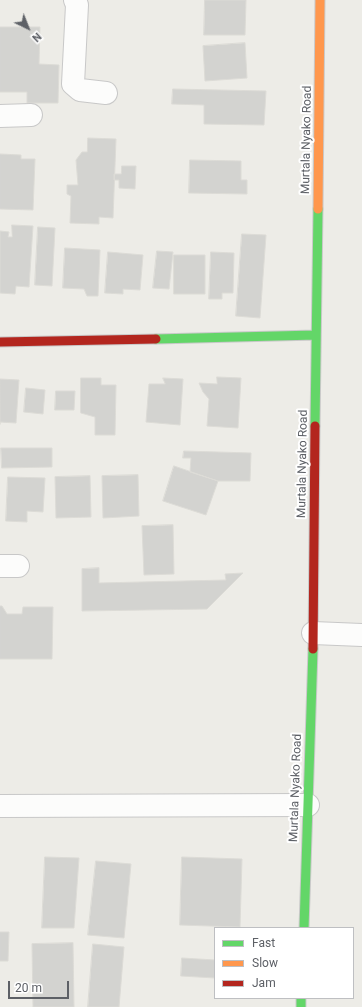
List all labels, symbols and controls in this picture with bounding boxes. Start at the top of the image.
north arrow [8,8,48,48]
text: N [29,30,44,45]
street label: Murtala Nyako Road [299,86,315,194]
street label: Murtala Nyako Road [295,410,311,518]
street label: Murtala Nyako Road [287,734,305,842]
legend [214,927,354,999]
text: Fast [252,936,275,950]
text: Slow [252,956,278,970]
scale bar [10,973,71,999]
text: Jam [252,976,276,990]
text: 20 m [15,981,42,995]

